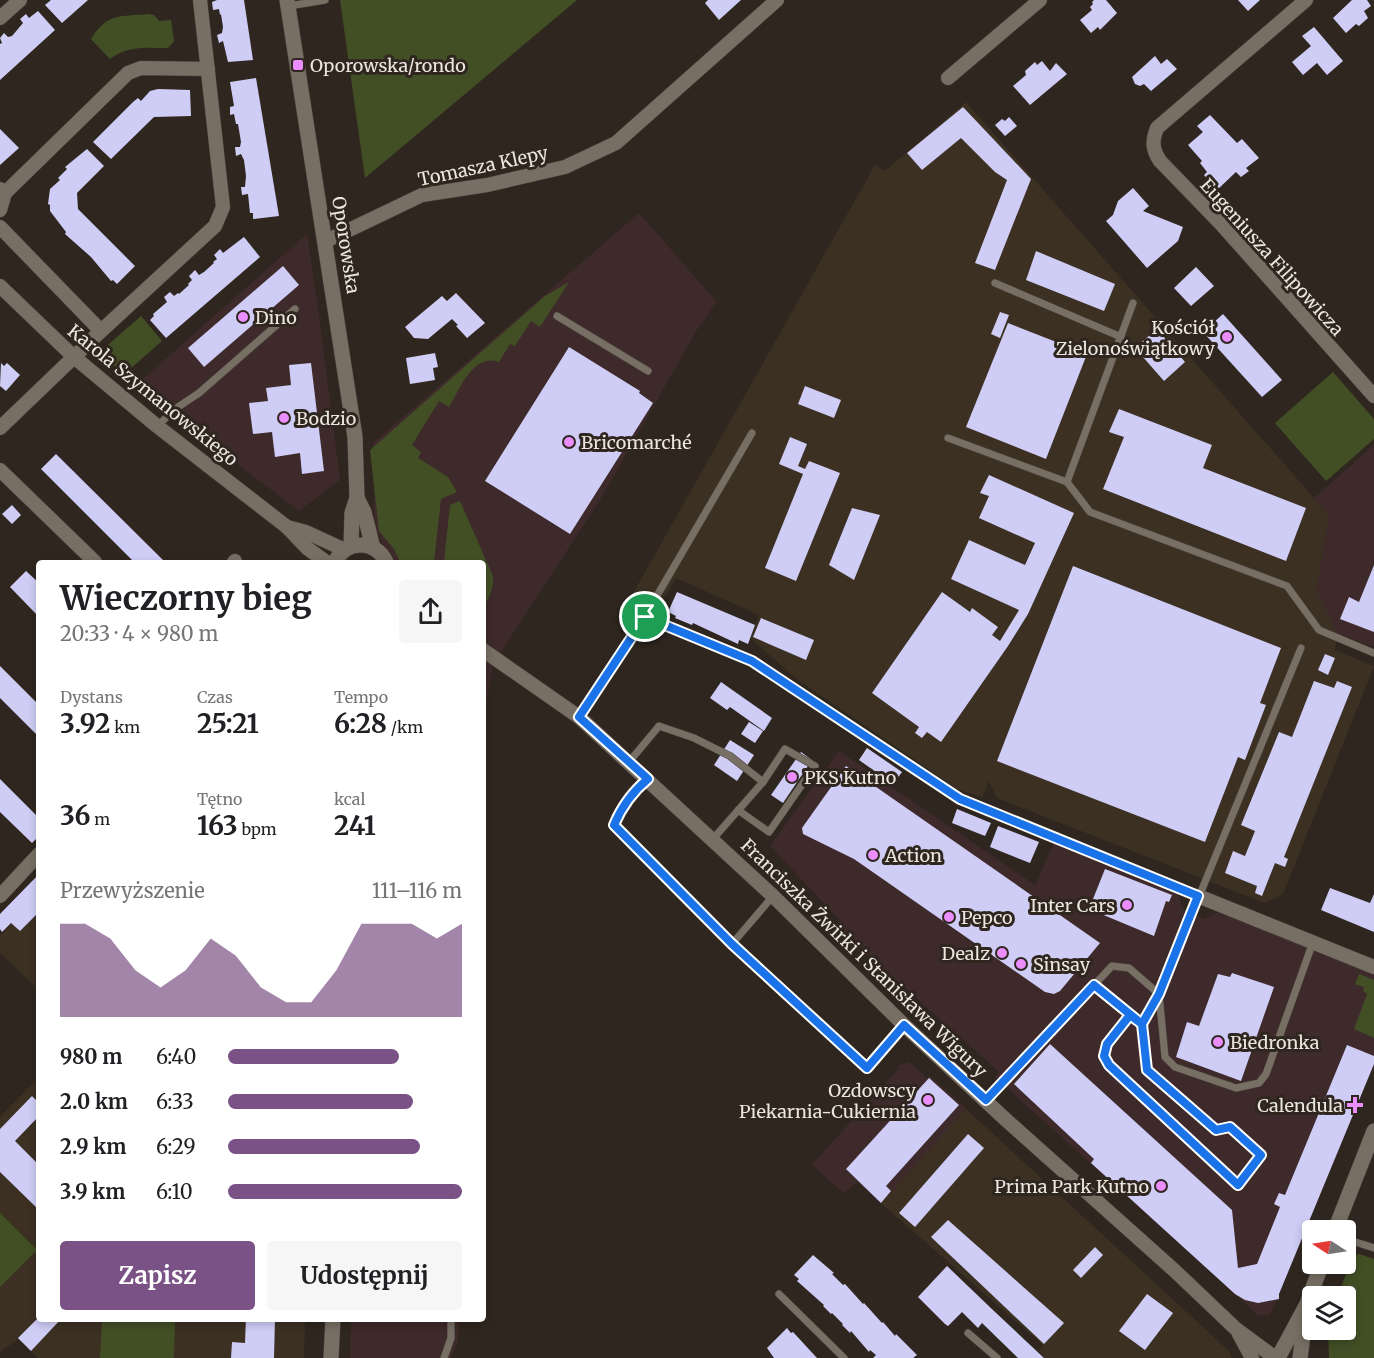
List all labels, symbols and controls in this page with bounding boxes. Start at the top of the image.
place label: Oporowska/rondo [310,54,466,77]
marker: Oporowska/rondo [291,58,305,72]
street label: Tomasza Klepy [416,141,551,191]
street label: Eugeniusza Filipowicza [1195,174,1349,341]
street label: Oporowska [327,195,365,296]
place label: Dino [255,306,297,329]
marker: Dino [236,310,250,324]
place label: Kościół Zielonoświątkowy [1056,316,1216,360]
street label: Karola Szymanowskiego [63,319,243,471]
marker: Kościół Zielonoświątkowy [1220,330,1234,344]
place label: Bodzio [296,407,356,430]
marker: Bodzio [277,411,291,425]
place label: Bricomarché [581,431,692,454]
marker: Bricomarché [562,435,576,449]
text: Wieczorny bieg [60,578,312,619]
button: share [399,580,462,643]
pin [619,591,670,642]
icon: arrive [628,600,661,633]
text: 20:33 · 4 × 980 m [60,621,218,646]
text: Dystans [60,687,123,707]
text: Czas [197,687,233,707]
text: Tempo [334,687,388,707]
text: 3.92 [60,707,110,740]
text: 25:21 [197,707,259,740]
text: 6:28 [334,707,387,740]
text: km [110,717,140,737]
text: /km [387,717,423,737]
place label: PKS Kutno [804,766,896,789]
marker: PKS Kutno [785,770,799,784]
text: Tętno [197,789,242,809]
text: kcal [334,789,365,809]
text: 36 [60,799,91,832]
text: m [91,809,110,829]
text: 163 [197,809,238,842]
text: 241 [334,809,376,842]
text: bpm [238,819,277,839]
street label: Franciszka Żwirki i Stanisława Wigury [736,834,992,1083]
place label: Action [884,844,942,867]
marker: Action [866,848,880,862]
text: Przewyższenie [60,878,205,903]
text: 111–116 m [372,878,462,903]
place label: Inter Cars [1030,894,1115,917]
marker: Inter Cars [1120,898,1134,912]
place label: Pepco [961,906,1013,929]
marker: Pepco [942,910,956,924]
place label: Dealz [942,942,990,965]
marker: Dealz [995,946,1009,960]
place label: Sinsay [1033,953,1091,976]
marker: Sinsay [1014,957,1028,971]
place label: Biedronka [1230,1031,1320,1054]
marker: Biedronka [1211,1035,1225,1049]
text: 980 m [60,1044,122,1069]
text: 6:40 [156,1044,196,1069]
place label: Ozdowscy Piekarnia-Cukiernia [739,1079,917,1123]
text: 2.0 km [60,1089,128,1114]
text: 6:33 [156,1089,194,1114]
marker: Ozdowscy Piekarnia-Cukiernia [921,1093,935,1107]
place label: Calendula [1257,1094,1343,1117]
marker: Calendula [1348,1098,1362,1112]
text: 2.9 km [60,1134,126,1159]
text: 6:29 [156,1134,196,1159]
place label: Prima Park Kutno [994,1175,1149,1198]
text: 3.9 km [60,1179,125,1204]
text: 6:10 [156,1179,193,1204]
marker: Prima Park Kutno [1154,1179,1168,1193]
north arrow [1302,1220,1356,1274]
map controls [1302,1220,1356,1340]
button: Zapisz [60,1241,255,1310]
button: Udostępnij [267,1241,462,1310]
button: layers [1302,1286,1356,1340]

